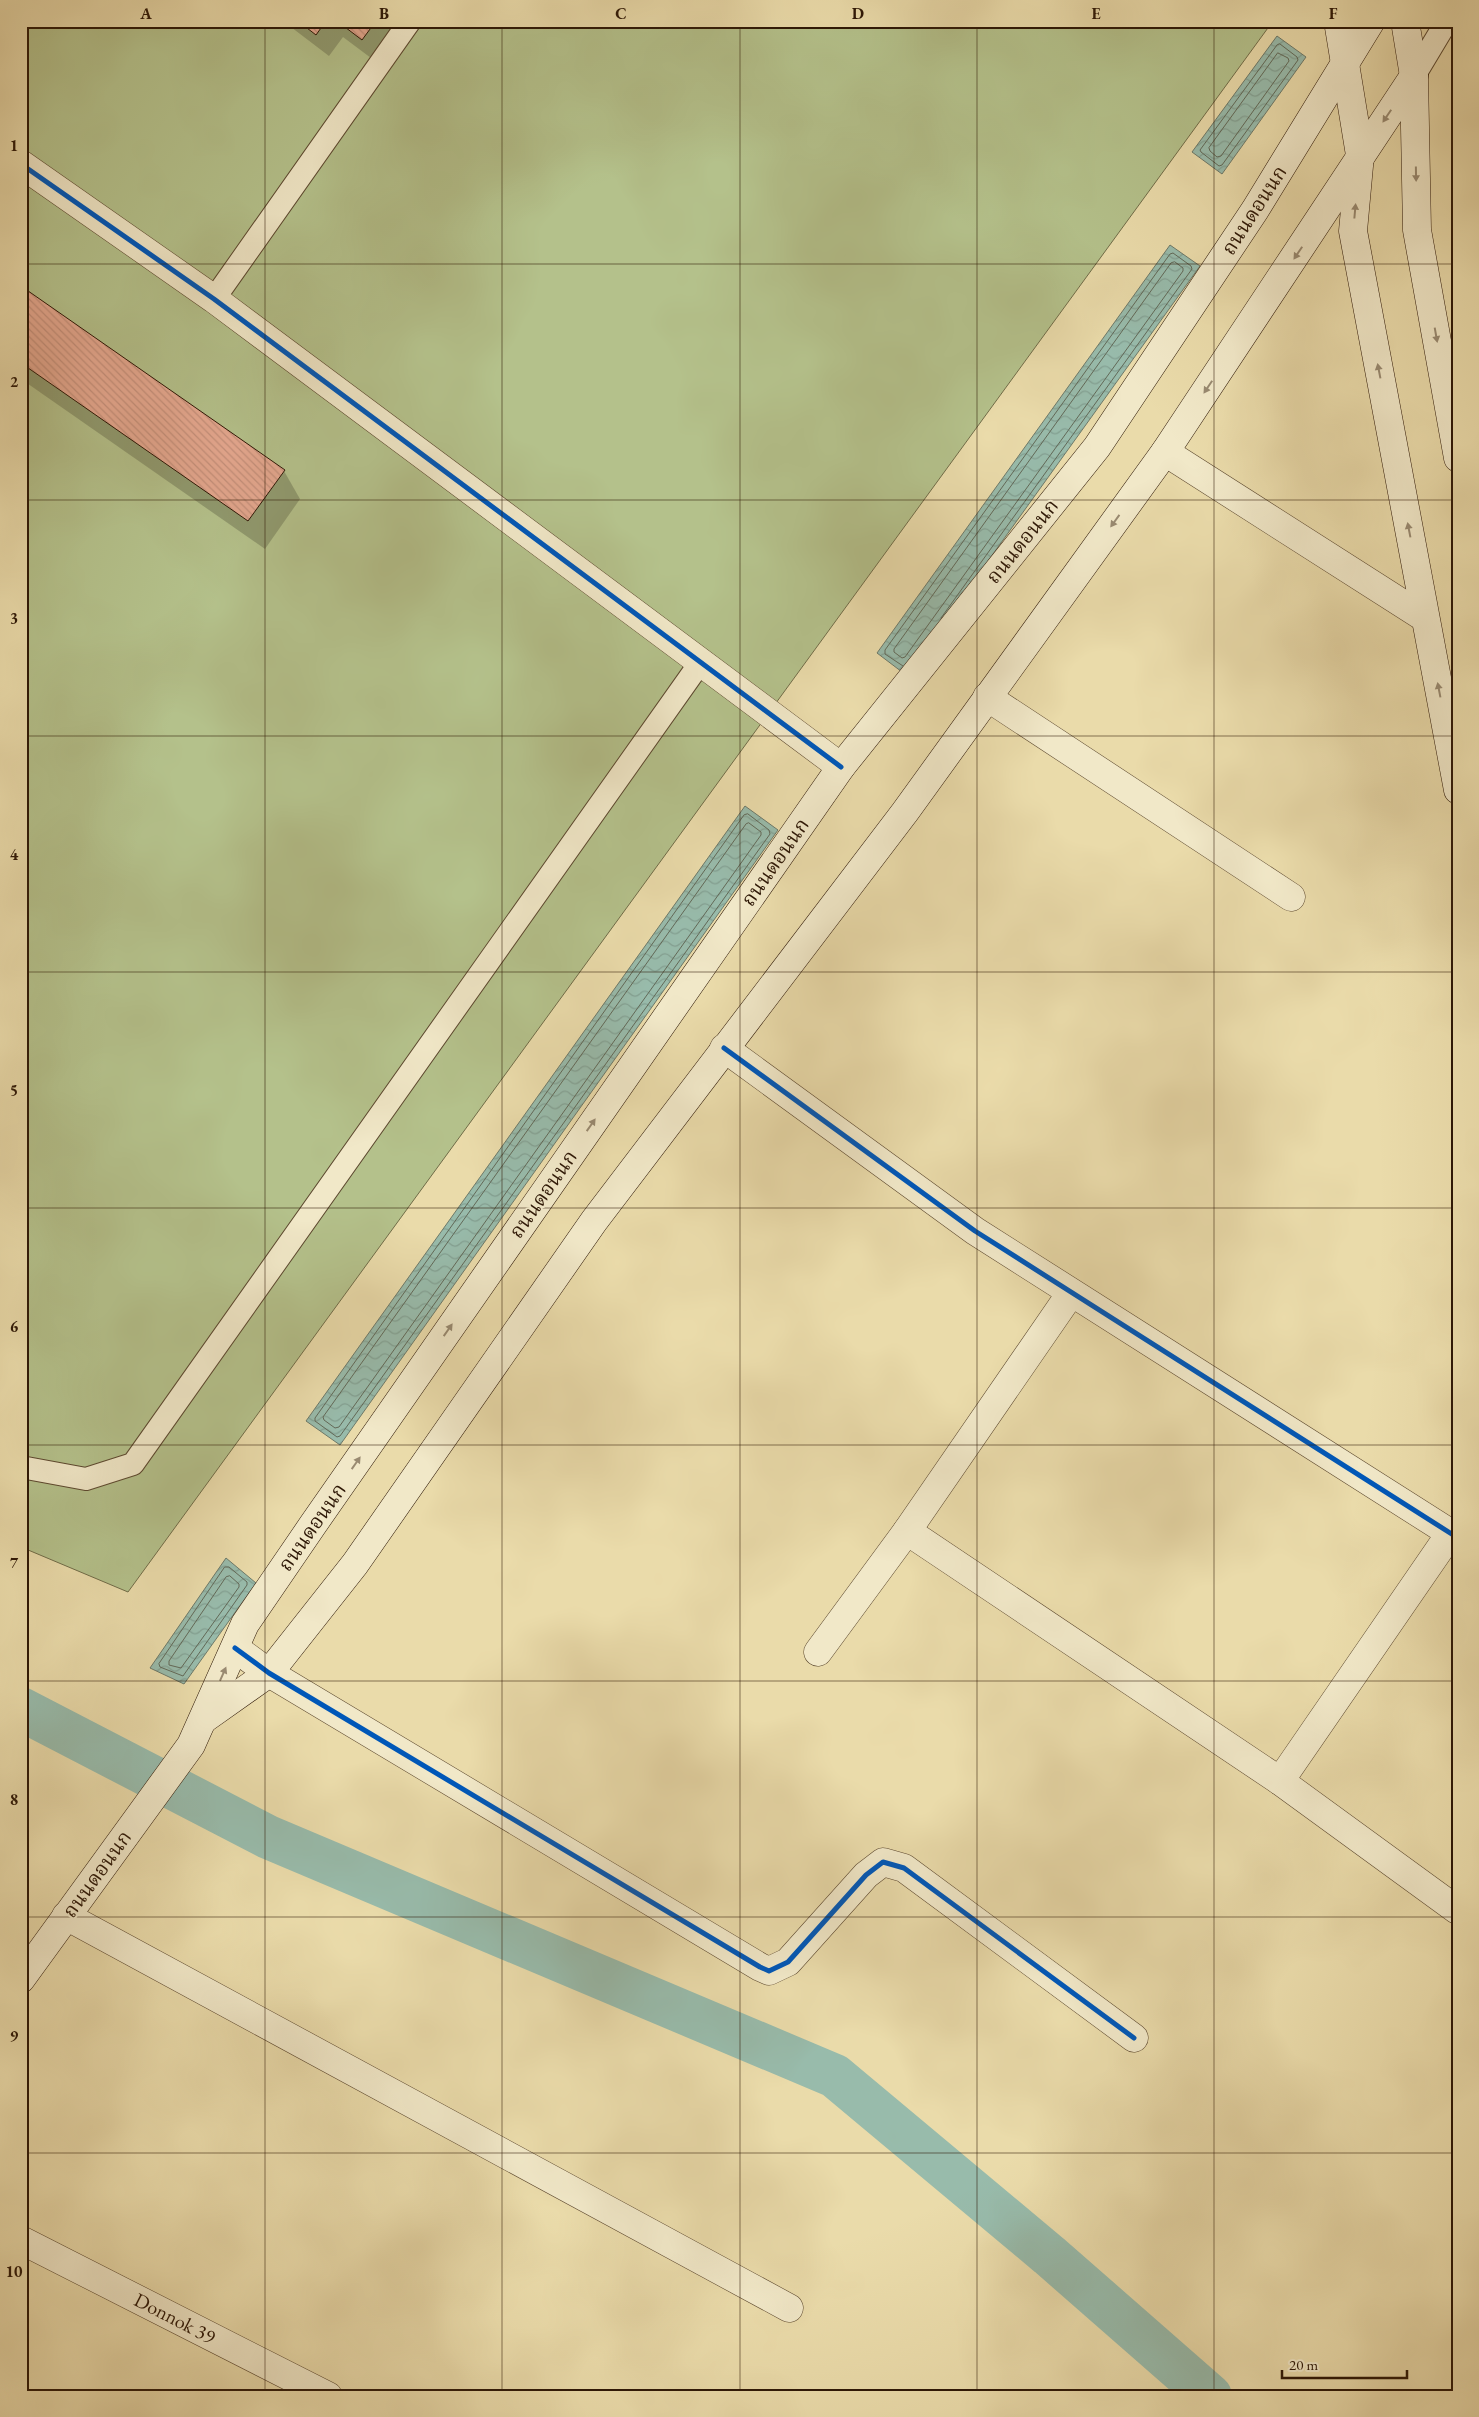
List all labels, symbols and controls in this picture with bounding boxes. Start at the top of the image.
text: A [139,3,152,24]
text: B [379,3,389,24]
text: C [615,3,627,24]
text: D [852,3,864,24]
text: E [1091,3,1101,24]
text: F [1329,3,1338,24]
one-way arrow [1382,109,1392,123]
text: 1 [10,135,18,156]
street label: ถนนดอนนก [1215,160,1293,260]
one-way arrow [1412,166,1420,182]
one-way arrow [1351,202,1359,218]
one-way arrow [1294,246,1303,259]
one-way arrow [1432,327,1440,343]
one-way arrow [1375,363,1383,378]
text: 2 [10,371,19,392]
one-way arrow [1203,381,1213,394]
street label: ถนนดอนนก [980,493,1064,589]
one-way arrow [1110,514,1120,528]
one-way arrow [1404,522,1412,538]
text: 3 [10,608,18,629]
one-way arrow [1434,682,1442,698]
street label: ถนนดอนนก [735,813,815,911]
text: 4 [10,844,19,865]
text: 5 [10,1080,18,1101]
one-way arrow [586,1118,596,1131]
street label: ถนนดอนนก [503,1145,583,1243]
text: 6 [10,1316,19,1337]
one-way arrow [443,1323,453,1337]
one-way arrow [351,1457,360,1470]
street label: ถนนดอนนก [272,1478,352,1576]
text: 7 [10,1552,19,1573]
one-way arrow [219,1667,227,1681]
text: 8 [10,1789,18,1810]
street label: ถนนดอนนก [57,1825,137,1923]
text: 9 [10,2025,19,2046]
text: 10 [6,2261,23,2282]
street label: Donnok 39 [130,2286,221,2350]
scale bar [1282,2347,1406,2379]
text: 20 m [1289,2355,1318,2374]

